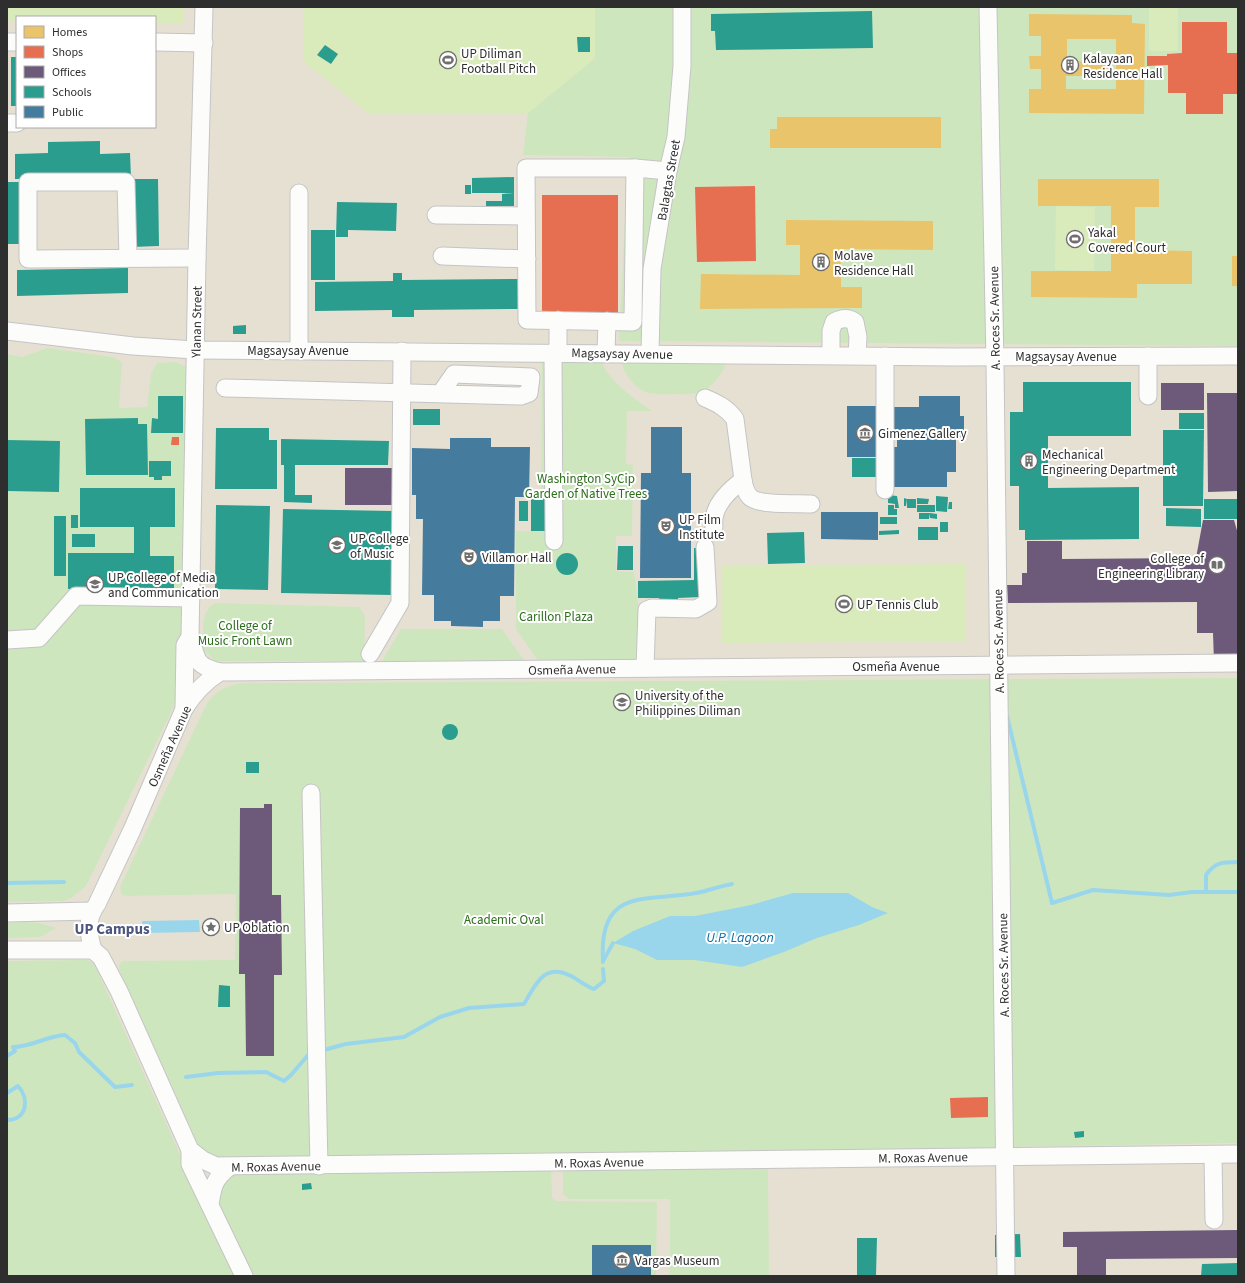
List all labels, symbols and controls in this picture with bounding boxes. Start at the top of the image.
legend [16,16,156,128]
text: Homes [52,24,87,41]
text: Shops [52,44,83,61]
place label: UP Diliman Football Pitch [461,45,536,78]
sports icon: UP Diliman Football Pitch [438,50,458,70]
place label: Kalayaan Residence Hall [1083,50,1163,83]
building icon: Kalayaan Residence Hall [1060,55,1080,75]
text: Offices [52,64,86,81]
text: Schools [52,84,92,101]
text: Public [52,104,84,121]
street label: Balagtas Street [653,138,685,222]
place label: Yakal Covered Court [1087,224,1167,257]
sports icon: Yakal Covered Court [1065,229,1085,249]
place label: Molave Residence Hall [834,247,914,280]
building icon: Molave Residence Hall [811,252,831,272]
street label: A. Roces Sr. Avenue [985,266,1005,370]
street label: Ylanan Street [187,285,207,359]
street label: Magsaysay Avenue [247,342,349,360]
street label: Magsaysay Avenue [571,344,673,364]
street label: Magsaysay Avenue [1015,348,1117,366]
museum icon: Gimenez Gallery [855,423,875,443]
place label: Gimenez Gallery [878,425,967,443]
place label: Mechanical Engineering Department [1042,446,1176,479]
building icon: Mechanical Engineering Department [1019,451,1039,471]
park label: Washington SyCip Garden of Native Trees [525,470,648,503]
place label: UP Film Institute [679,511,724,544]
theatre icon: UP Film Institute [656,516,676,536]
place label: UP College of Music [350,530,409,563]
school or university icon: UP College of Music [327,535,347,555]
theatre icon: Villamor Hall [459,547,479,567]
place label: Villamor Hall [482,549,552,567]
place label: College of Engineering Library [1098,550,1205,583]
library icon: College of Engineering Library [1207,555,1227,575]
place label: UP College of Media and Communication [108,569,219,602]
school or university icon: UP College of Media and Communication [85,574,105,594]
street label: A. Roces Sr. Avenue [989,589,1009,693]
sports icon: UP Tennis Club [834,594,854,614]
place label: UP Tennis Club [857,596,938,614]
park label: Carillon Plaza [519,608,593,626]
park label: College of Music Front Lawn [198,617,292,650]
street label: Osmeña Avenue [852,658,940,676]
street label: Osmeña Avenue [528,660,616,680]
place label: University of the Philippines Diliman [635,687,741,720]
school or university icon: University of the Philippines Diliman [612,692,632,712]
street label: Osmeña Avenue [144,703,196,790]
park label: Academic Oval [464,911,544,929]
street label: A. Roces Sr. Avenue [994,913,1014,1017]
place icon: UP Oblation [201,917,221,937]
district label: UP Campus [74,919,150,940]
place label: UP Oblation [224,919,290,937]
water label: U.P. Lagoon [706,928,774,948]
street label: M. Roxas Avenue [878,1148,968,1168]
street label: M. Roxas Avenue [554,1153,644,1173]
street label: M. Roxas Avenue [231,1157,321,1177]
museum icon: Vargas Museum [612,1250,632,1270]
place label: Vargas Museum [635,1252,720,1270]

